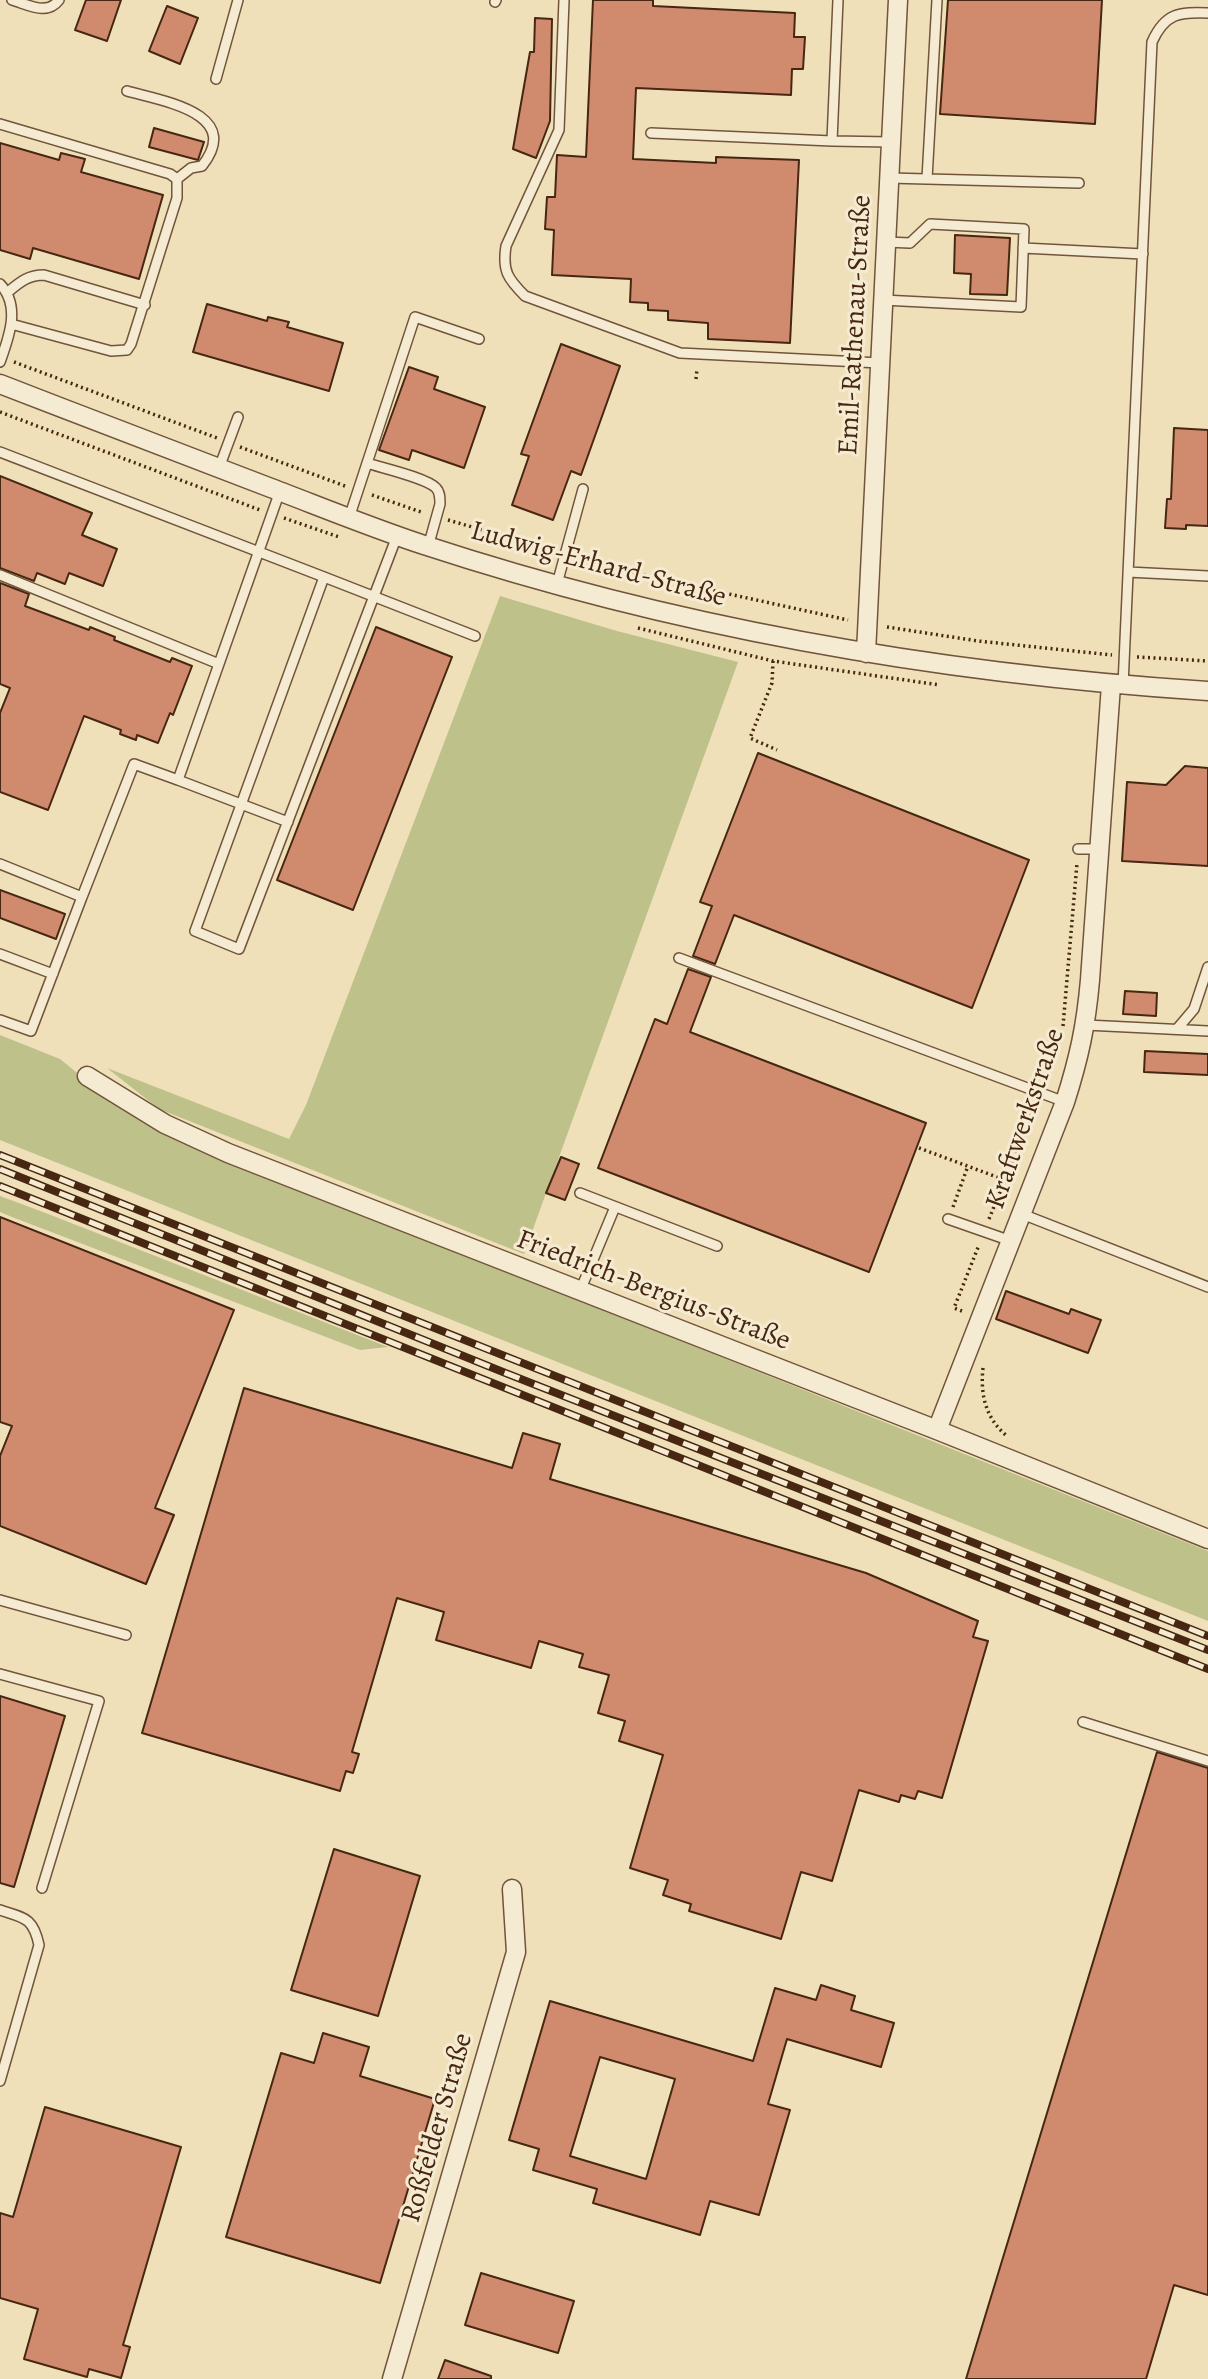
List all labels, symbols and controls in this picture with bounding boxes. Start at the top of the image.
street label: Emil-Rathenau-Straße [832,194,880,456]
street label: Ludwig-Erhard-Straße [467,515,729,615]
street label: Kraftwerkstraße [979,1024,1073,1214]
street label: Friedrich-Bergius-Straße [511,1223,795,1359]
street label: Roßfelder Straße [395,2029,481,2227]

